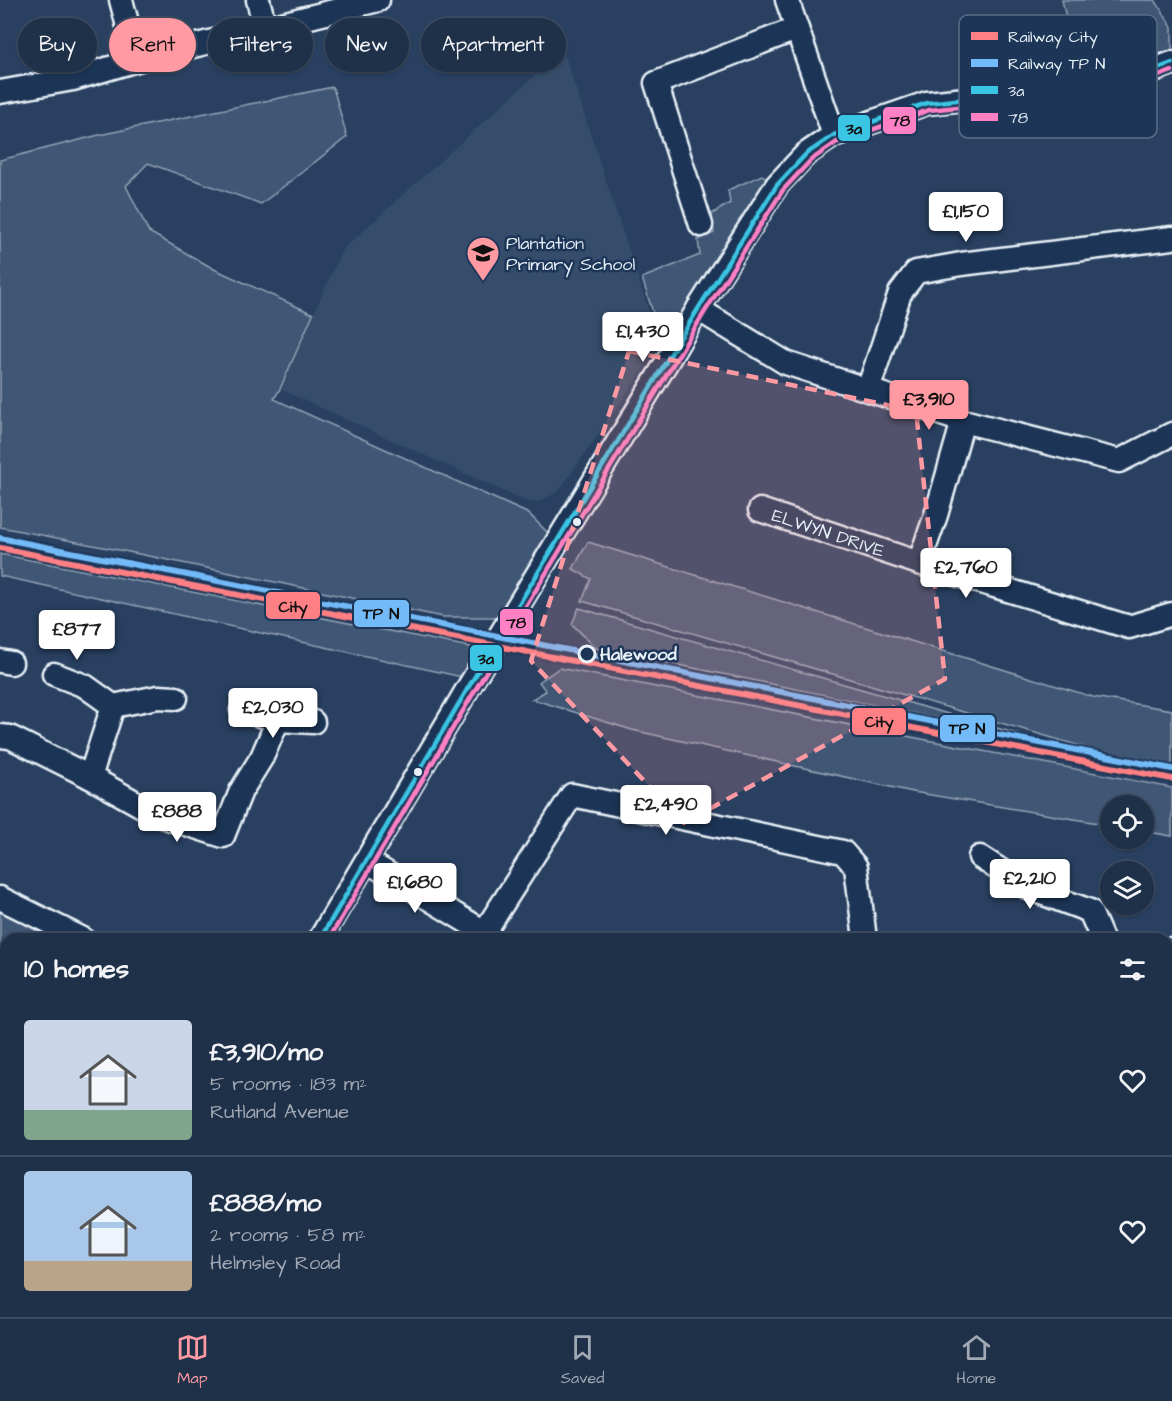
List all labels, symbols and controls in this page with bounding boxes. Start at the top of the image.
legend [959,15,1157,138]
chip: Buy [18,18,97,72]
chip: Rent [109,18,196,72]
chip: Filters [208,18,313,72]
chip: New [325,18,409,72]
chip: Apartment [421,18,566,72]
text: Railway City [1008,26,1098,49]
text: Railway TP N [1008,53,1105,76]
text: 3a [1008,80,1024,102]
line badge: 78 [882,106,917,135]
text: 78 [1008,107,1028,129]
text: 78 [889,110,911,132]
line badge: 3a [837,114,871,142]
text: 3a [845,118,863,140]
pin: £1,150 [917,192,1015,243]
text: £1,150 [943,197,989,225]
place label: Plantation Primary School [506,231,635,278]
school or university icon: Plantation Primary School [465,235,501,282]
pin: £1,430 [594,312,692,363]
text: £1,430 [616,317,670,345]
pin: £3,910 [880,380,978,431]
text: £3,910 [903,385,955,413]
street label: ELWYN DRIVE [769,502,888,563]
unlabelled marker [571,516,583,528]
pin: £2,760 [917,548,1015,599]
text: £2,760 [934,553,998,581]
line badge: City [265,591,321,620]
text: City [279,596,308,619]
line badge: TP N [353,599,410,628]
text: TP N [362,603,399,625]
line badge: 78 [499,608,534,636]
pin: £877 [41,610,113,661]
text: 78 [505,612,527,634]
text: £877 [53,615,101,643]
place label: Halewood [600,642,677,667]
line badge: 3a [469,644,503,672]
marker: Halewood [578,645,596,663]
text: 3a [477,648,495,670]
pin: £2,030 [224,688,322,739]
text: £2,030 [242,693,304,721]
line badge: City [851,707,907,736]
text: City [865,711,894,734]
line badge: TP N [939,714,996,743]
text: TP N [948,718,985,740]
unlabelled marker [412,766,424,778]
pin: £2,490 [617,785,715,836]
text: £2,490 [634,790,698,818]
pin: £888 [141,792,213,843]
map controls [1100,795,1154,915]
button: locate [1100,795,1154,849]
text: £888 [152,797,202,825]
pin: £2,210 [981,859,1079,910]
button: layers [1100,861,1154,915]
pin: £1,680 [366,863,464,914]
text: £2,210 [1004,864,1056,892]
text: £1,680 [387,868,443,896]
text: 10 homes [24,951,129,987]
icon: filters [1116,953,1149,986]
text: £3,910/mo [210,1034,323,1070]
icon: home [72,1044,144,1116]
icon: heart [1116,1064,1149,1097]
text: 5 rooms · 183 m² [210,1070,367,1098]
text: Rutland Avenue [210,1098,349,1126]
text: £888/mo [210,1185,321,1221]
icon: home [72,1195,144,1267]
icon: heart [1116,1215,1149,1248]
text: 2 rooms · 58 m² [210,1221,366,1249]
text: Helmsley Road [210,1249,341,1277]
tab: Map [176,1331,209,1389]
tab: Saved [561,1331,604,1389]
tab: Home [956,1331,996,1389]

